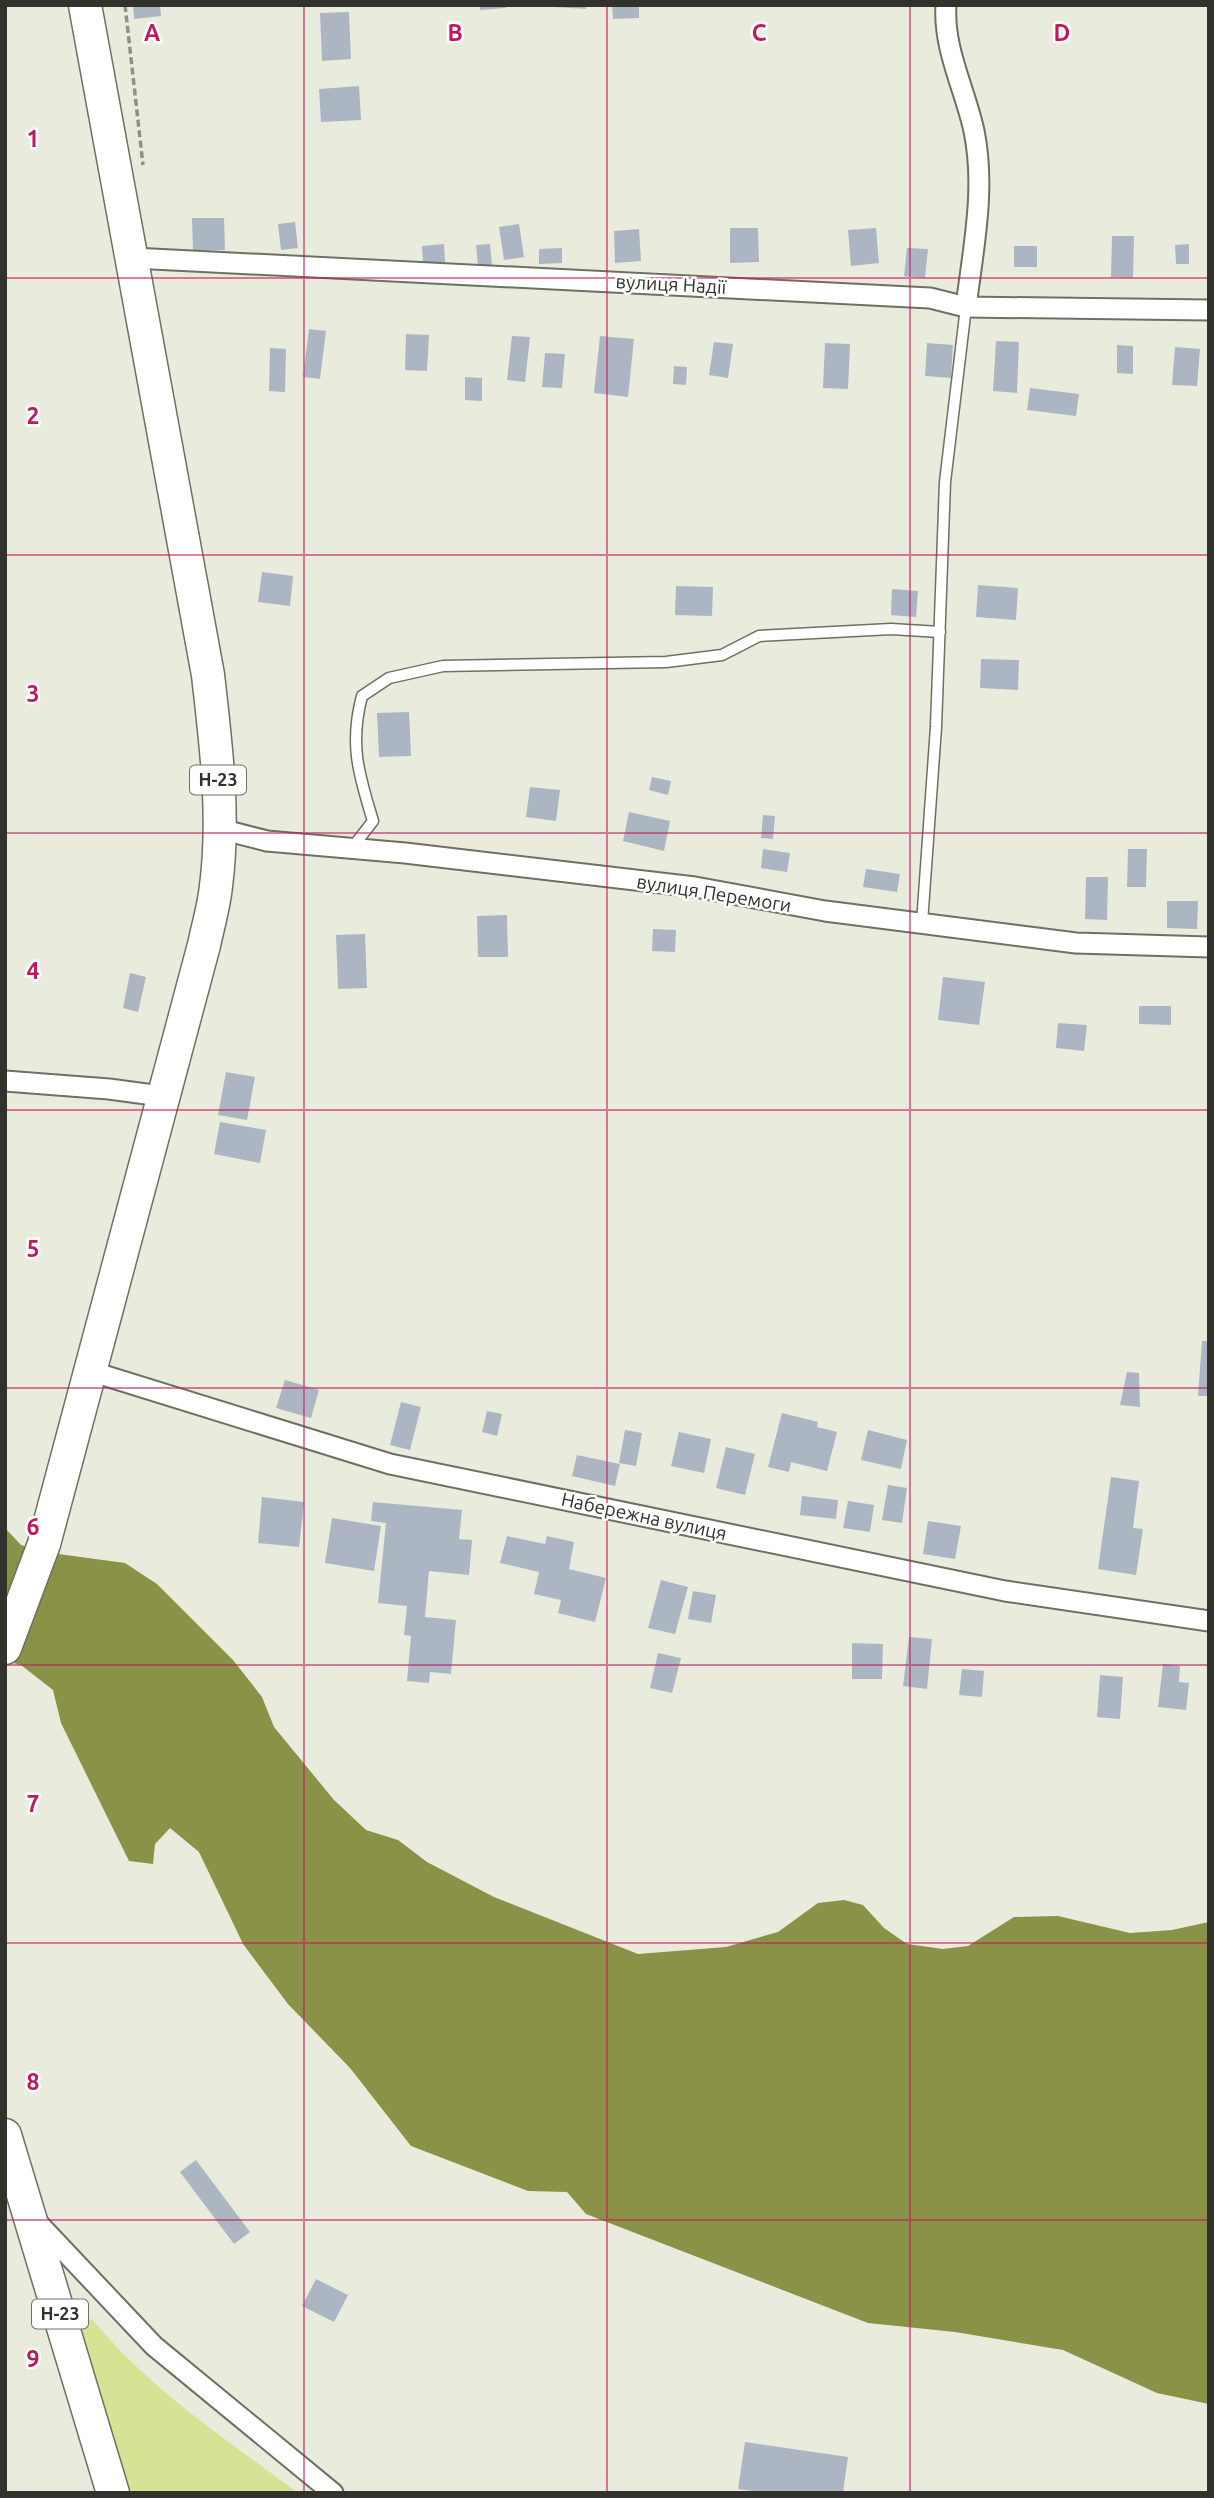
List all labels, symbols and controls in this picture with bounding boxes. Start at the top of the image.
text: A [144,20,160,45]
text: B [447,20,463,45]
text: C [752,20,767,45]
text: D [1054,20,1070,45]
text: 1 [27,126,39,151]
street label: вулиця Надії [615,270,727,298]
text: 2 [27,403,39,428]
text: 3 [27,681,39,706]
road number: Н-23 [190,766,246,794]
street label: вулиця Перемоги [635,870,793,916]
text: 4 [27,958,40,983]
text: 5 [27,1236,39,1261]
street label: Набережна вулиця [559,1488,729,1544]
text: 6 [27,1514,40,1539]
text: 7 [27,1791,39,1816]
text: 8 [27,2069,39,2094]
road number: Н-23 [32,2300,88,2328]
text: 9 [27,2346,39,2371]

